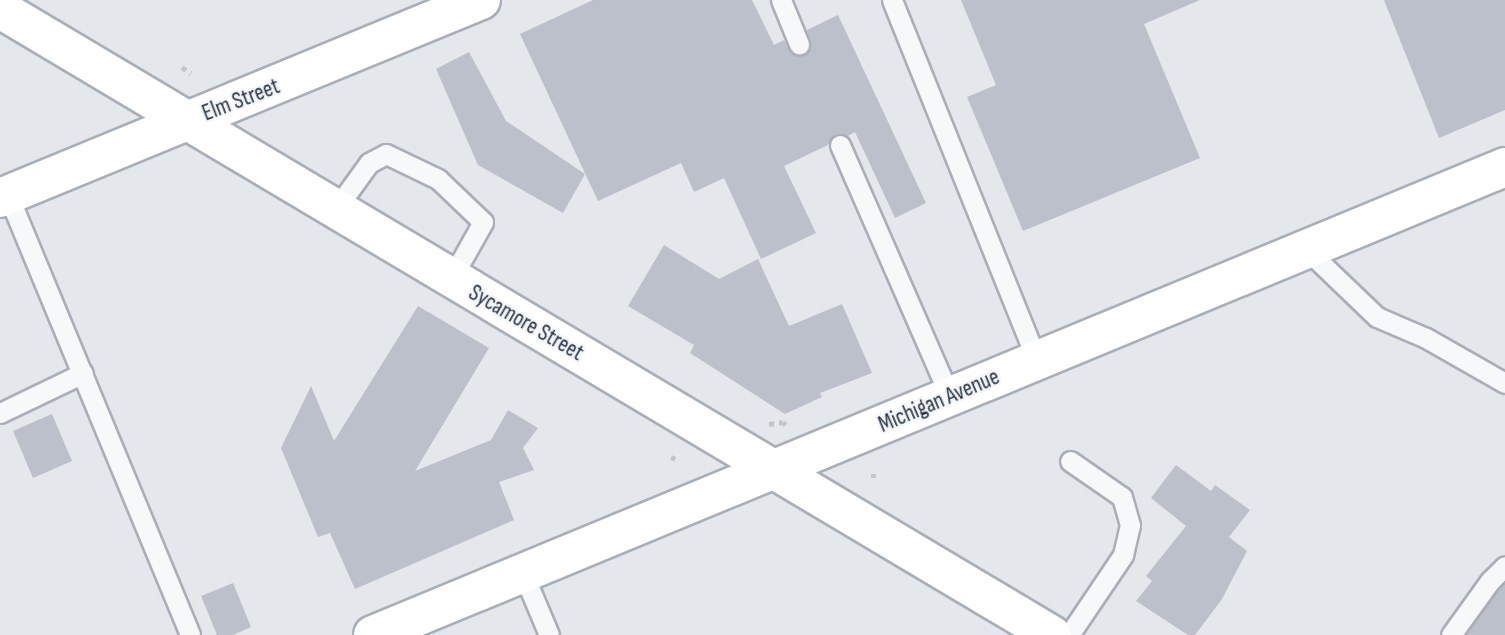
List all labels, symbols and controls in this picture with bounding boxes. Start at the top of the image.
street label: Elm Street [198,73,284,127]
street label: Sycamore Street [464,279,588,367]
street label: Michigan Avenue [874,363,1004,439]

